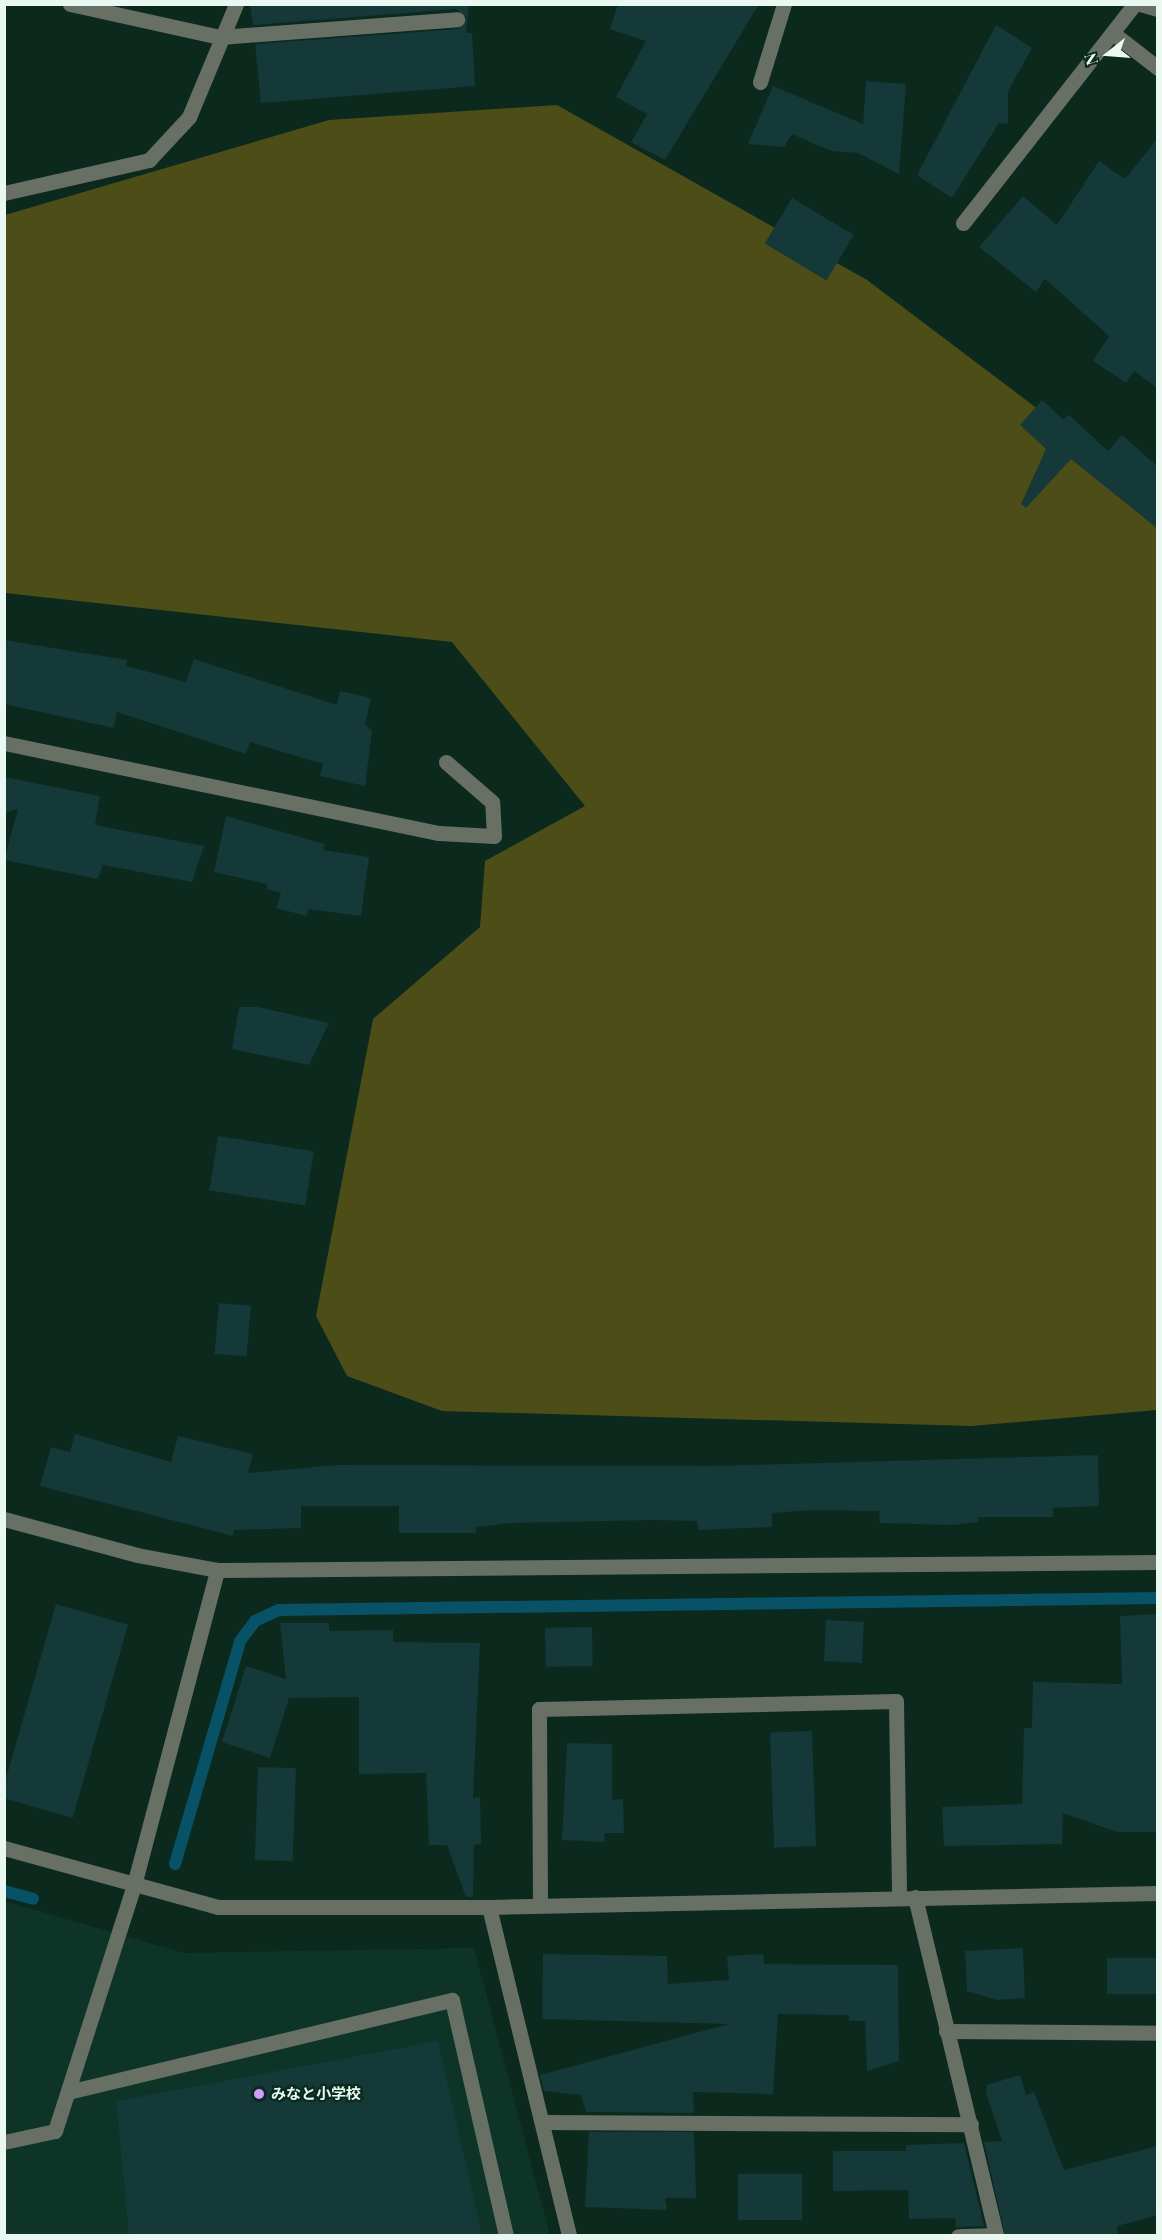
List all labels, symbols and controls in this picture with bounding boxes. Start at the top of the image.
north arrow [1078,24,1138,84]
text: N [1079,51,1102,68]
place label: みなと小学校 [271,2085,361,2103]
marker: みなと小学校 [252,2087,266,2101]

